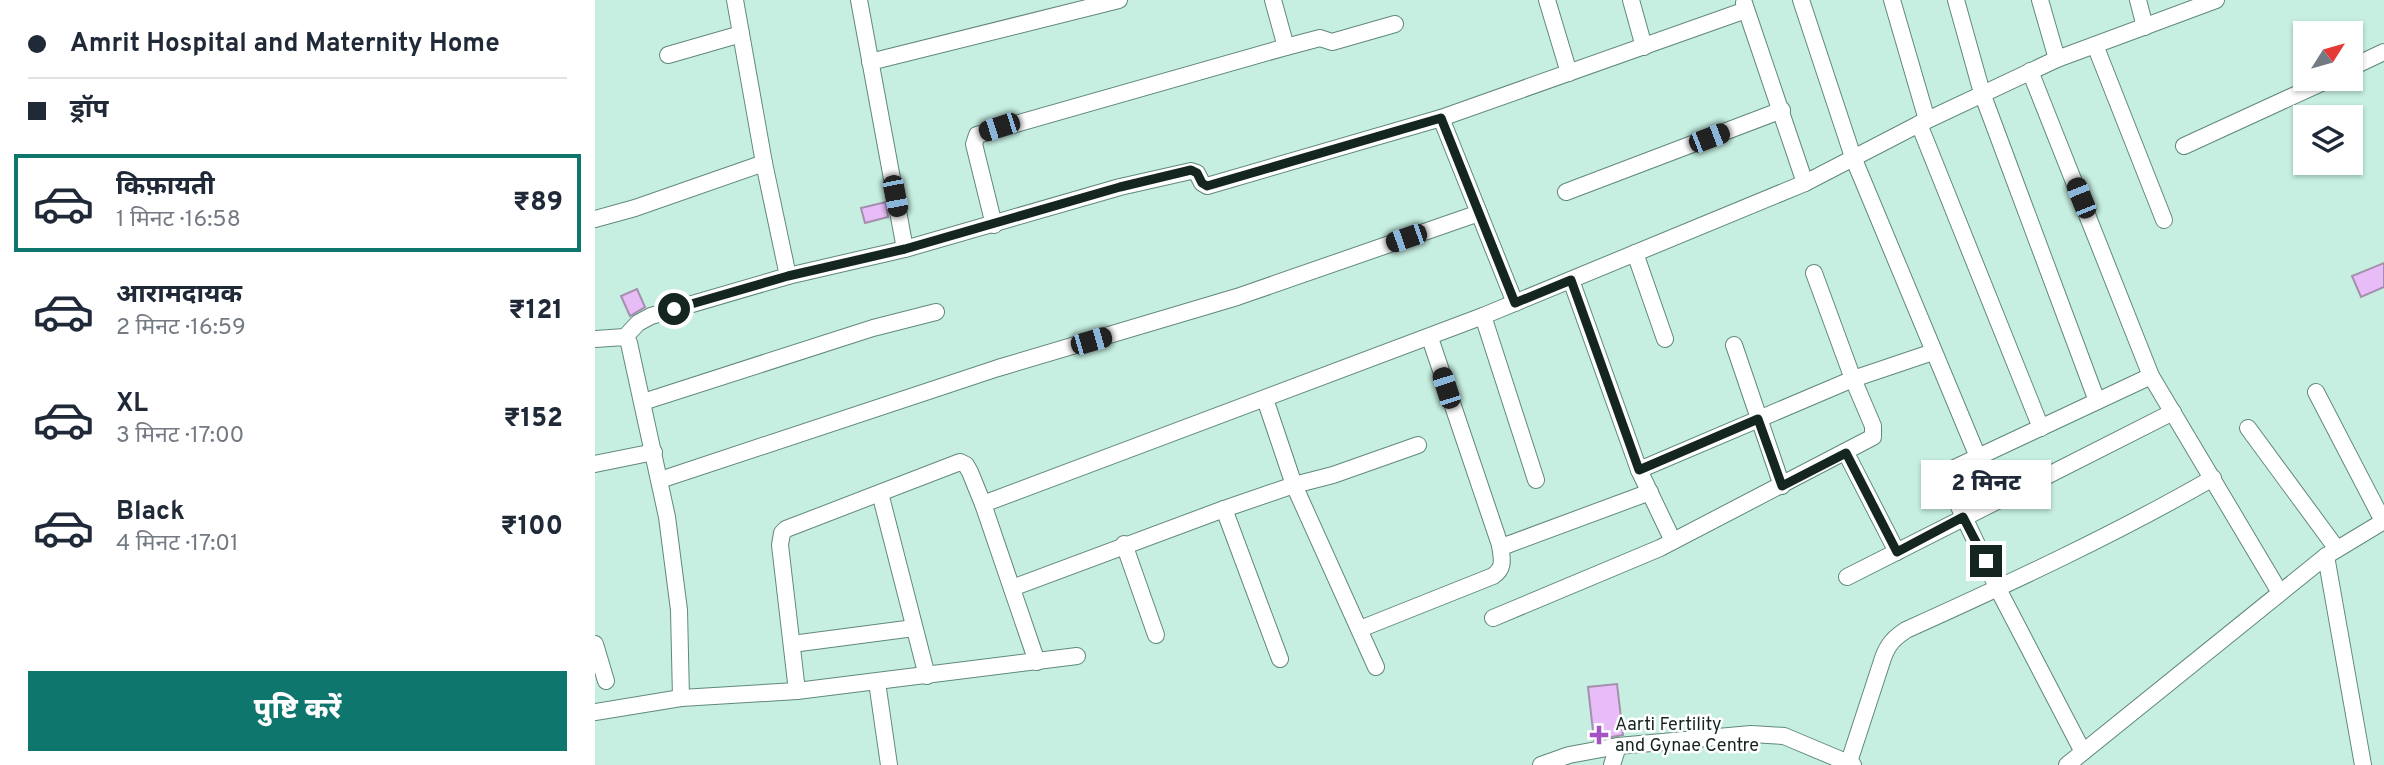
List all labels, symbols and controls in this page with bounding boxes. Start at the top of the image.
north arrow [2293,21,2363,91]
map controls [2293,21,2363,175]
text: Amrit Hospital and Maternity Home [70,28,500,61]
text: ड्रॉप [70,94,108,127]
button: layers [2293,105,2363,175]
car [976,111,1023,143]
car [1686,121,1733,155]
text: किफ़ायती [116,171,215,204]
icon: car [32,172,95,235]
car [881,173,910,219]
car [2064,175,2099,221]
text: ₹89 [513,187,563,220]
text: 1 मिनट · 16:58 [116,206,241,235]
car [1383,221,1430,255]
text: आरामदायक [116,279,242,312]
icon: car [32,280,95,343]
route start [658,293,690,325]
text: ₹121 [509,295,563,328]
text: 2 मिनट · 16:59 [116,314,246,343]
car [1068,325,1115,357]
car [1430,365,1463,411]
icon: car [32,388,95,451]
text: XL [116,388,148,421]
text: ₹152 [503,403,563,436]
text: 3 मिनट · 17:00 [116,422,244,451]
callout: 2 मिनट [1921,460,2051,508]
text: 2 मिनट [1951,470,2021,499]
icon: car [32,496,95,559]
text: Black [116,496,185,529]
text: ₹100 [500,511,563,544]
text: 4 मिनट · 17:01 [116,530,239,559]
route end [1970,545,2002,577]
button: पुष्टि करें [28,671,567,751]
place label: Aarti Fertility and Gynae Centre [1615,714,1759,758]
marker: Aarti Fertility and Gynae Centre [1589,725,1609,745]

